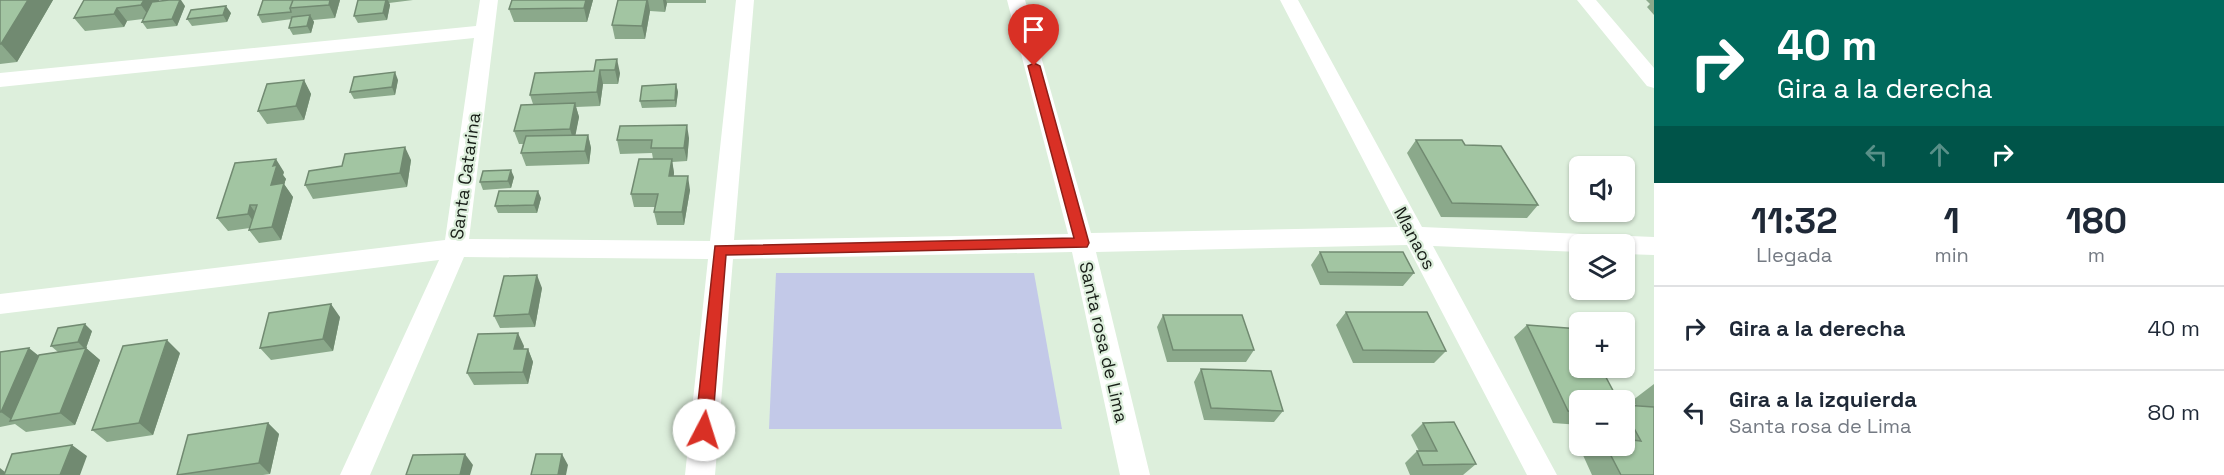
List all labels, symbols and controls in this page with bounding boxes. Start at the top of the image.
pin [1008,4,1059,66]
icon: arrive [1017,13,1050,46]
text: 40 m [1777,19,1877,72]
icon: right [1678,24,1756,102]
text: Gira a la derecha [1777,71,1992,106]
street label: Santa Catarina [445,111,485,241]
icon: left [1860,138,1893,171]
icon: ahead [1923,138,1956,171]
icon: right [1986,138,2019,171]
map controls [1569,156,1635,456]
button: sound [1569,156,1635,222]
text: 11:32 [1751,198,1838,244]
text: 1 [1944,198,1960,244]
text: 180 [2066,198,2127,244]
street label: Manaos [1389,203,1441,273]
button: layers [1569,234,1635,300]
text: Llegada [1756,242,1832,268]
text: min [1934,242,1969,268]
text: m [2088,242,2105,268]
street label: Santa rosa de Lima [1074,259,1134,425]
button: + [1569,312,1635,378]
icon: right [1678,312,1711,345]
text: Gira a la derecha [1729,314,1906,342]
text: 40 m [2148,314,2200,342]
text: Gira a la izquierda [1729,385,1917,413]
button: − [1569,390,1635,456]
icon: left [1678,396,1711,429]
position arrow [672,398,736,462]
text: 80 m [2148,398,2200,426]
text: Santa rosa de Lima [1729,413,1912,439]

